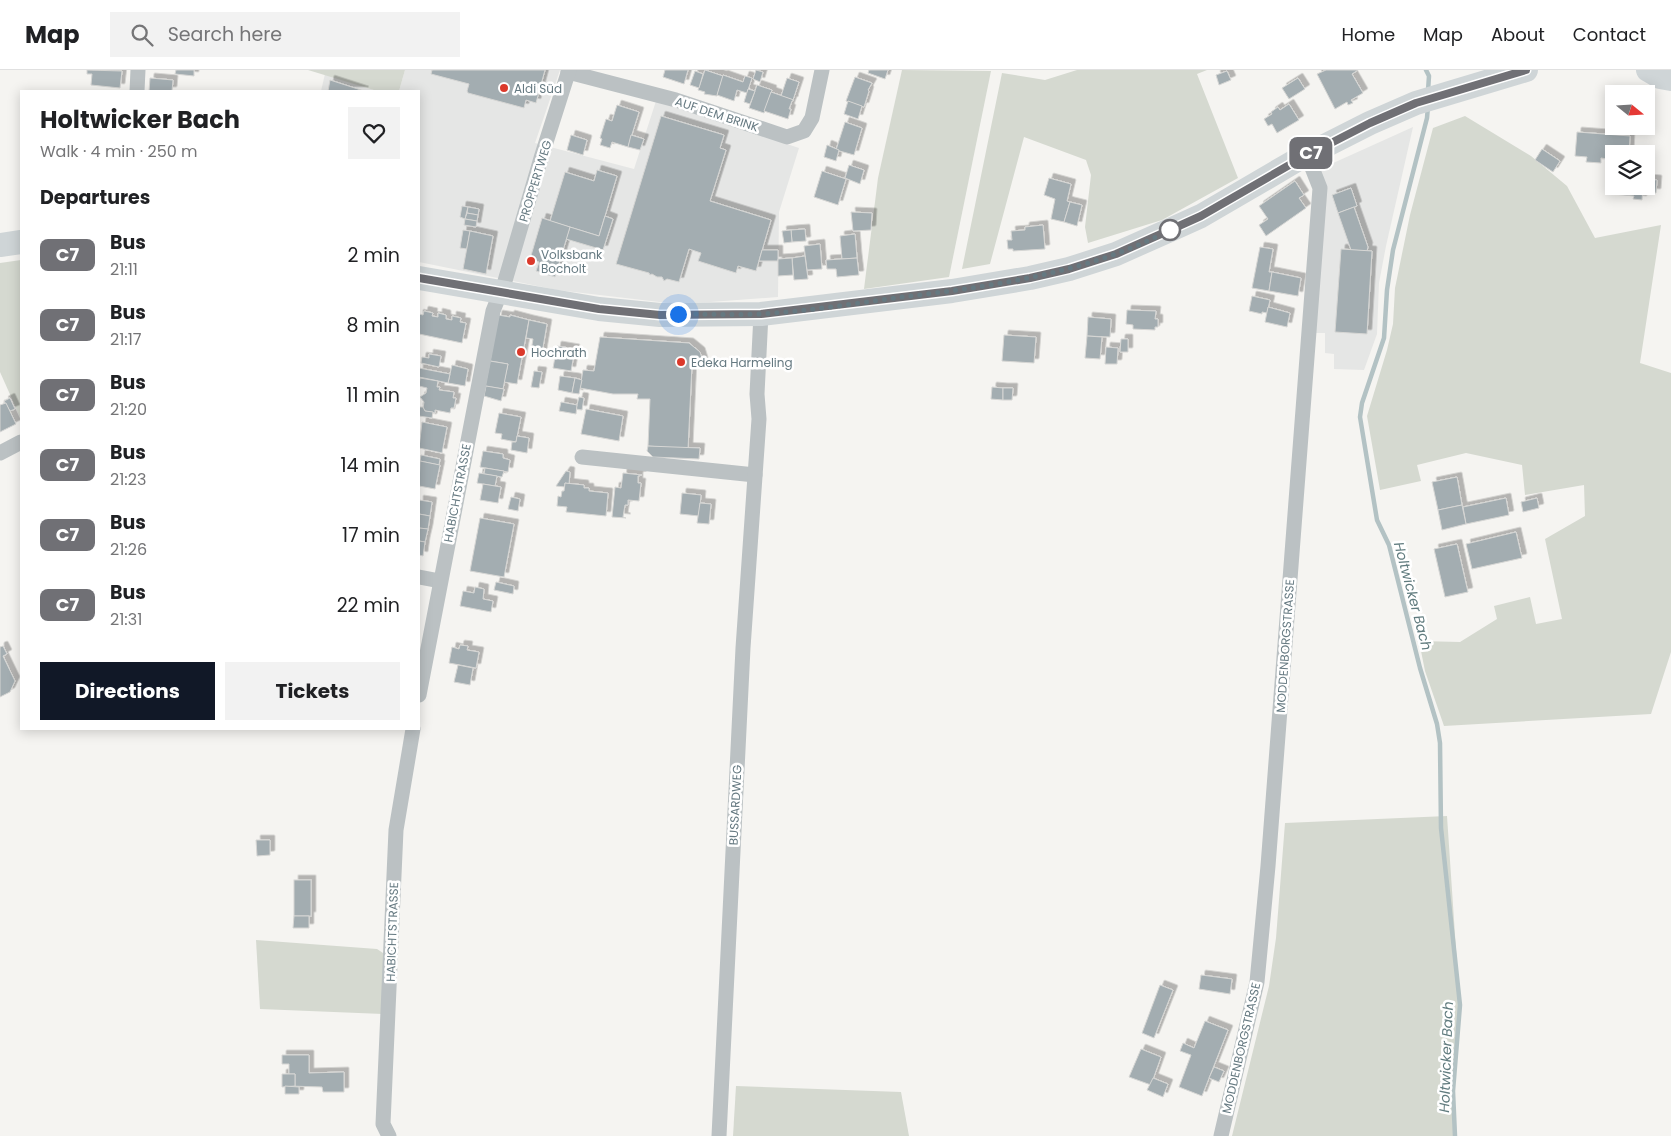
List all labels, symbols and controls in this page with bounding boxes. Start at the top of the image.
search box [110,12,460,57]
text: Map [25,18,80,51]
icon: search [128,21,156,49]
text: Search here [168,21,282,48]
text: Home [1341,22,1395,47]
text: Map [1423,22,1463,47]
text: About [1491,22,1545,47]
text: Contact [1573,22,1646,47]
place label: Aldi Süd [514,80,562,97]
marker: Aldi Süd [498,82,510,94]
north arrow [1605,85,1655,135]
map controls [1605,85,1655,195]
street label: AUF DEM BRINK [673,92,761,136]
text: Holtwicker Bach [40,103,240,136]
button: heart [348,107,400,159]
line badge: C7 [1288,137,1334,169]
street label: PROPPERTWEG [514,138,556,224]
text: Walk · 4 min · 250 m [40,140,198,163]
text: C7 [1299,140,1323,165]
button: layers [1605,145,1655,195]
text: Departures [40,184,150,211]
unlabelled marker [1159,219,1181,241]
text: Bus [110,229,146,256]
text: C7 [56,242,79,267]
text: 2 min [348,242,400,269]
place label: Volksbank Bocholt [541,246,603,277]
marker: Volksbank Bocholt [525,255,537,267]
text: 21:11 [110,258,138,281]
text: Bus [110,299,146,326]
your location [666,302,691,327]
text: C7 [56,312,79,337]
text: 8 min [347,312,400,339]
text: 21:17 [110,328,142,351]
place label: Hochrath [531,344,587,361]
marker: Hochrath [515,346,527,358]
place label: Edeka Harmeling [691,354,793,371]
marker: Edeka Harmeling [675,356,687,368]
text: Bus [110,369,146,396]
text: C7 [56,382,79,407]
text: 11 min [346,382,400,409]
text: 21:20 [110,398,147,421]
text: Bus [110,439,146,466]
street label: HABICHTSTRASSE [439,442,475,544]
text: C7 [56,452,79,477]
text: 14 min [340,452,400,479]
text: 21:23 [110,468,146,491]
text: Bus [110,509,146,536]
text: C7 [56,522,79,547]
text: 17 min [342,522,400,549]
text: 21:26 [110,538,147,561]
water label: Holtwicker Bach [1389,540,1437,652]
text: Bus [110,579,146,606]
street label: MODDENBORGSTRASSE [1272,579,1298,713]
text: C7 [56,592,79,617]
text: 22 min [337,592,400,619]
text: 21:31 [110,608,142,631]
button: Directions [40,662,215,720]
button: Tickets [225,662,400,720]
street label: BUSSARDWEG [724,764,746,846]
street label: HABICHTSTRASSE [382,882,402,982]
street label: MODDENBORGSTRASSE [1218,981,1264,1115]
water label: Holtwicker Bach [1434,1001,1458,1113]

